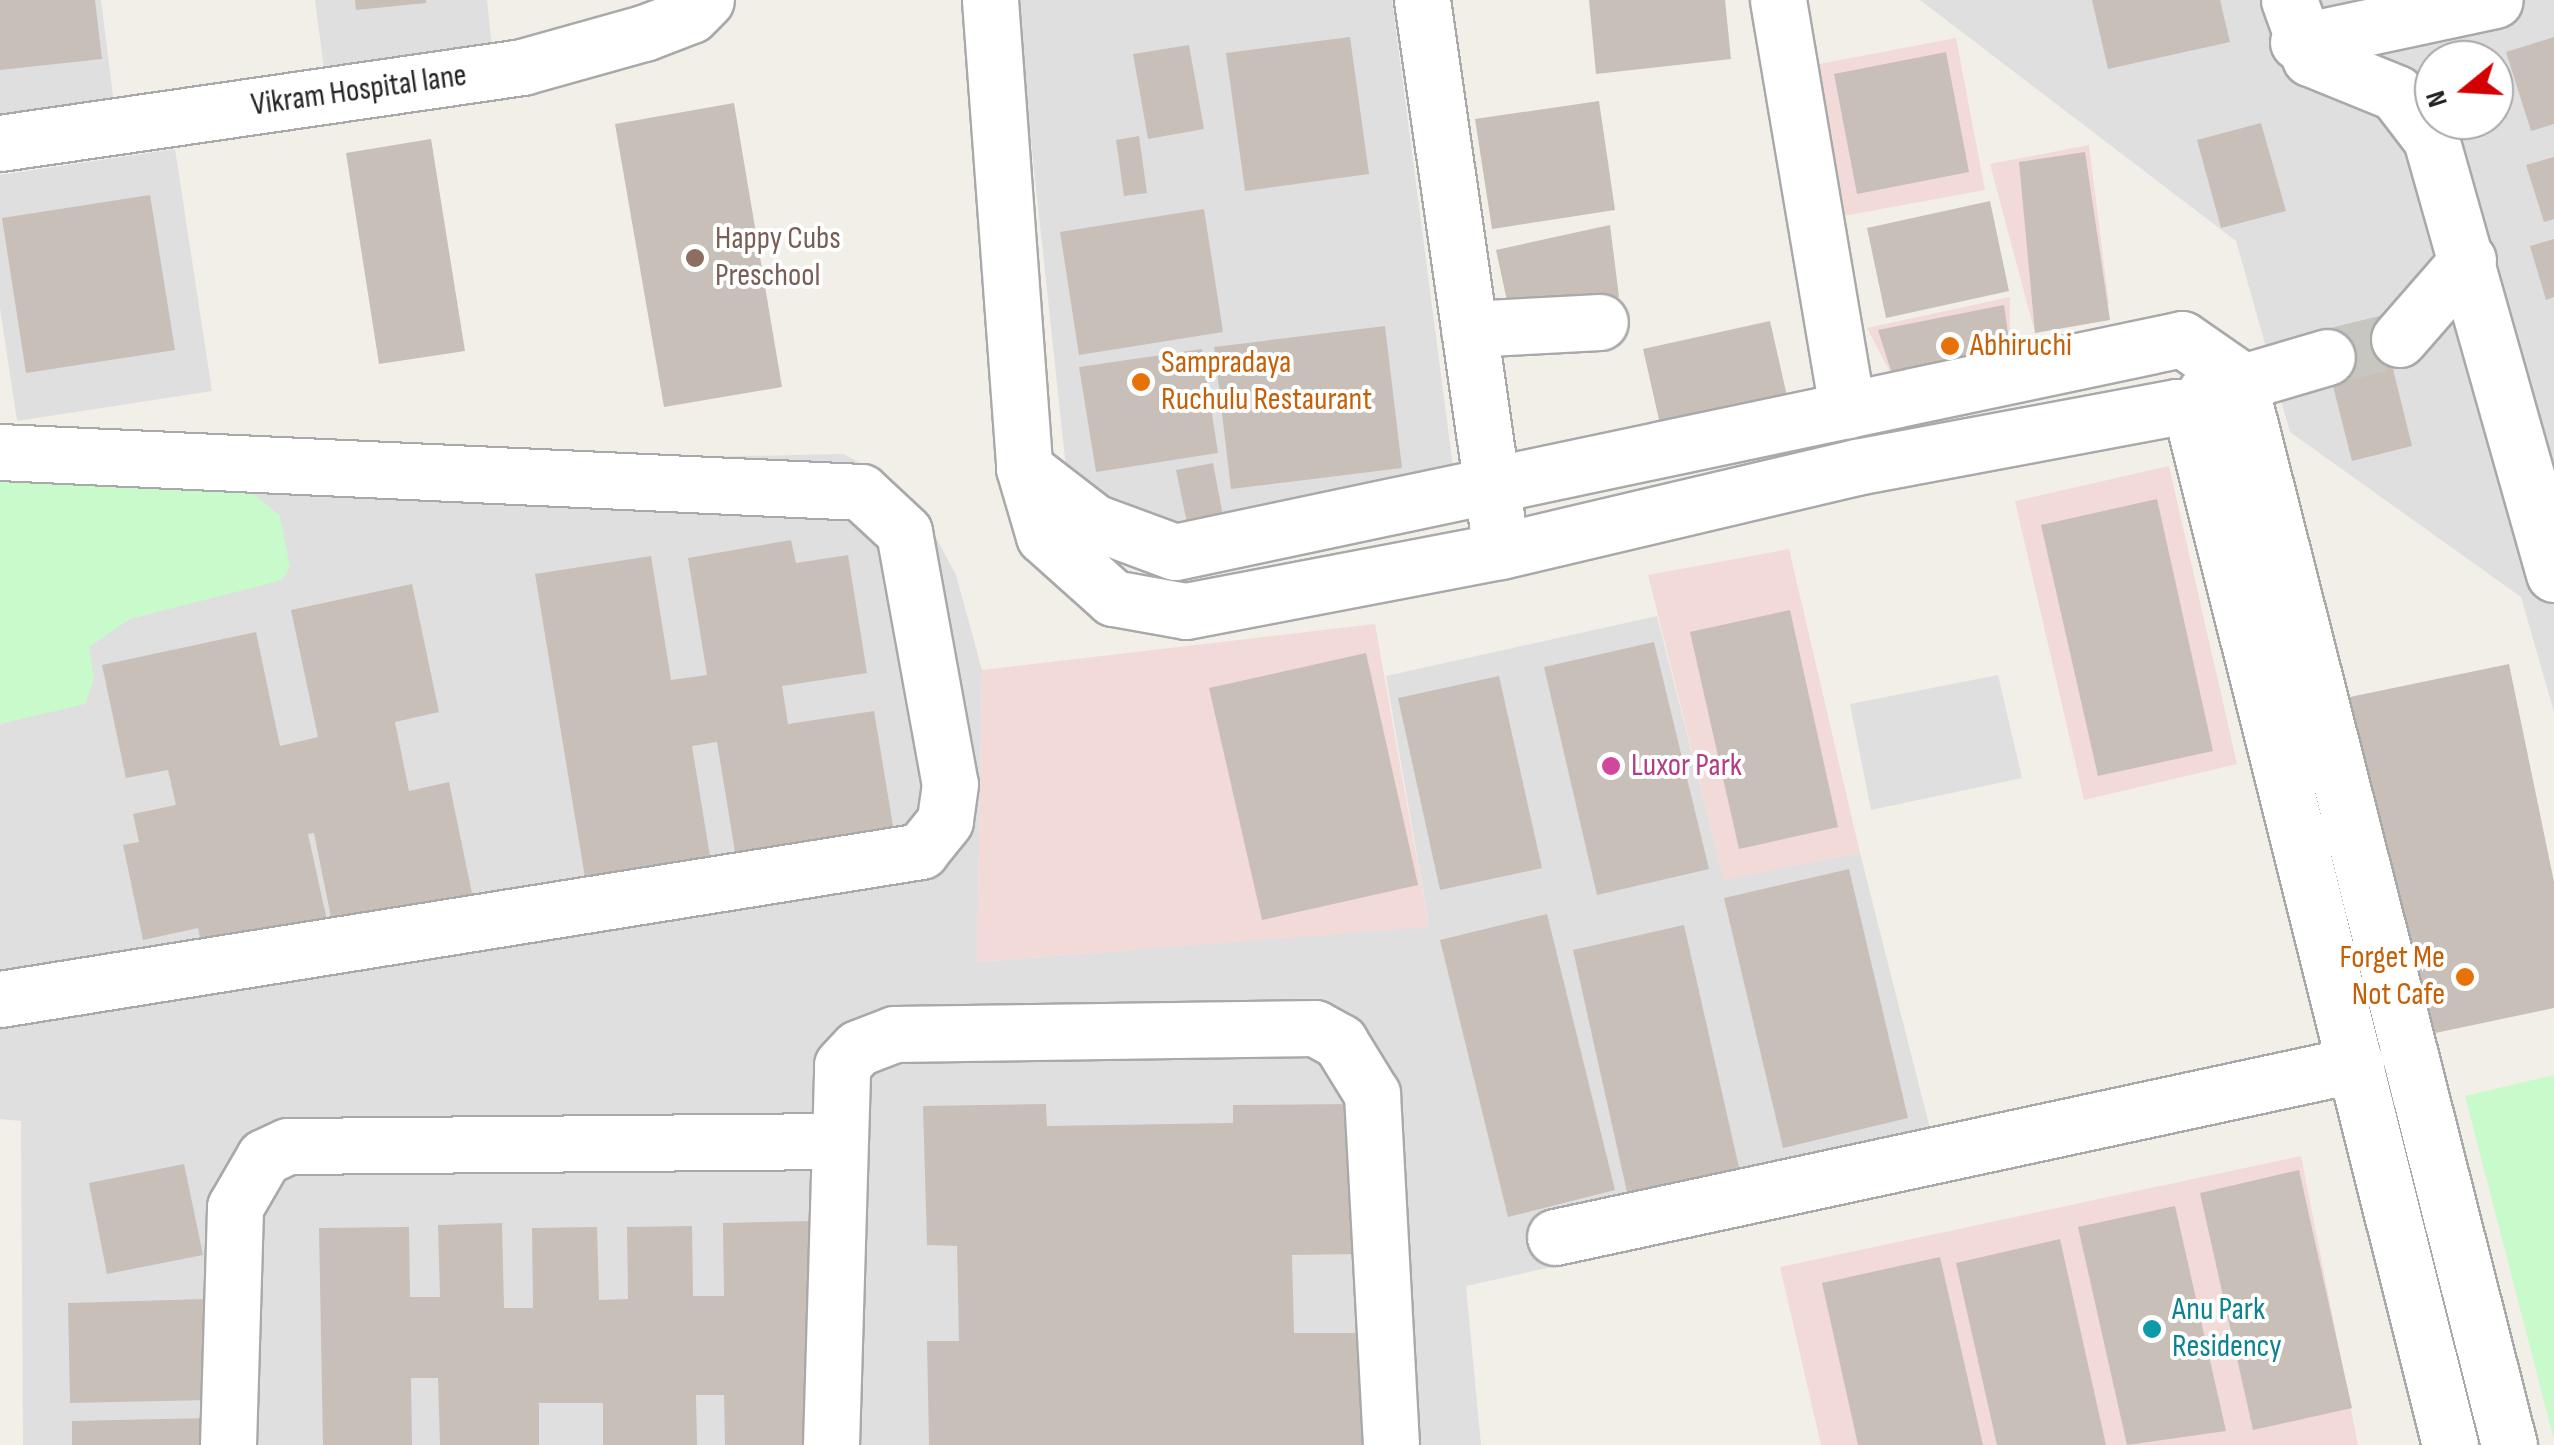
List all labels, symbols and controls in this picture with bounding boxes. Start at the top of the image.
north arrow [2414,40,2514,140]
street label: Vikram Hospital lane [249,57,469,125]
text: N [2419,87,2455,111]
place label: Happy Cubs Preschool [715,221,841,296]
marker: Happy Cubs Preschool [684,247,706,269]
place label: Abhiruchi [1970,327,2072,365]
marker: Abhiruchi [1939,335,1961,357]
place label: Sampradaya Ruchulu Restaurant [1161,345,1372,420]
marker: Sampradaya Ruchulu Restaurant [1130,371,1152,393]
place label: Luxor Park [1631,747,1742,785]
marker: Luxor Park [1600,755,1622,777]
place label: Forget Me Not Cafe [2340,940,2445,1015]
marker: Forget Me Not Cafe [2454,966,2476,988]
place label: Anu Park Residency [2172,1292,2282,1367]
marker: Anu Park Residency [2141,1318,2163,1340]

